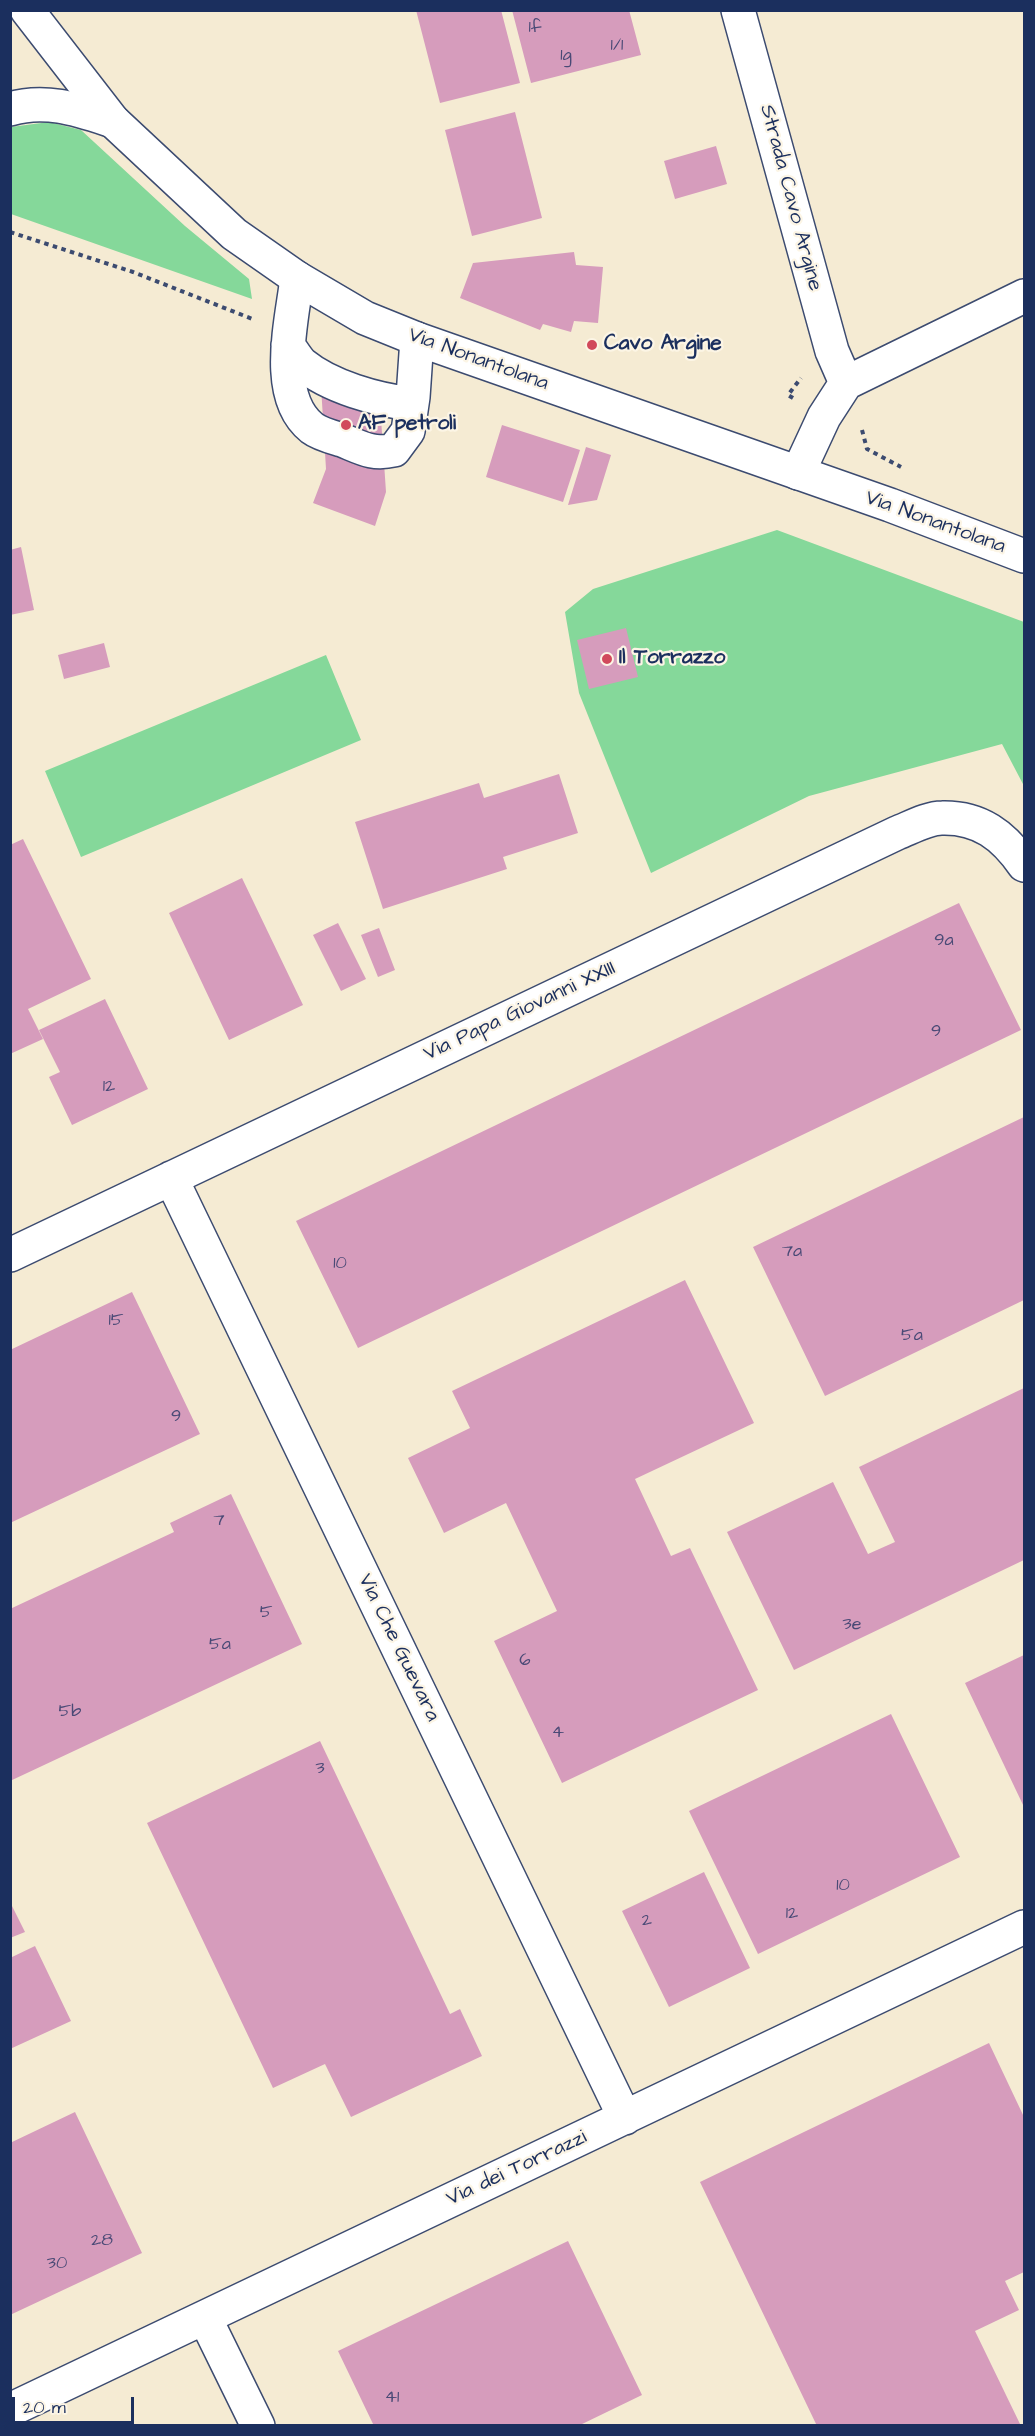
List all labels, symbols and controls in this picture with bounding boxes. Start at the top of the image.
house number: 1f [529,17,541,39]
house number: 1/1 [611,35,623,57]
house number: 1g [560,45,572,67]
street label: Strada Cavo Argine [753,102,827,294]
street label: Via Nonantolana [404,323,552,397]
place label: Cavo Argine [604,332,722,358]
marker: Cavo Argine [585,338,599,352]
place label: AF petroli [358,412,456,438]
marker: AF petroli [339,418,353,432]
street label: Via Nonantolana [861,486,1009,560]
place label: Il Torrazzo [619,646,725,672]
marker: Il Torrazzo [600,652,614,666]
house number: 9a [934,930,954,952]
street label: Via Papa Giovanni XXIII [420,956,620,1068]
house number: 9 [931,1021,941,1043]
house number: 12 [103,1076,115,1098]
house number: 7a [782,1241,802,1263]
house number: 10 [333,1253,347,1275]
house number: 15 [108,1310,124,1332]
house number: 5a [901,1325,923,1347]
house number: 9 [171,1406,181,1428]
house number: 7 [213,1510,225,1532]
street label: Via Che Guevara [351,1570,445,1726]
house number: 5 [260,1602,272,1624]
house number: 3e [843,1614,861,1636]
house number: 5a [209,1634,231,1656]
house number: 6 [519,1650,531,1672]
house number: 5b [59,1701,81,1723]
house number: 4 [552,1722,564,1744]
house number: 3 [315,1758,325,1780]
house number: 10 [836,1875,850,1897]
house number: 12 [786,1903,798,1925]
house number: 2 [642,1910,652,1932]
street label: Via dei Torrazzi [443,2125,591,2213]
house number: 28 [91,2230,113,2252]
house number: 30 [47,2253,67,2275]
scale bar [15,2385,136,2423]
house number: 41 [385,2387,399,2409]
text: 20 m [23,2395,66,2420]

